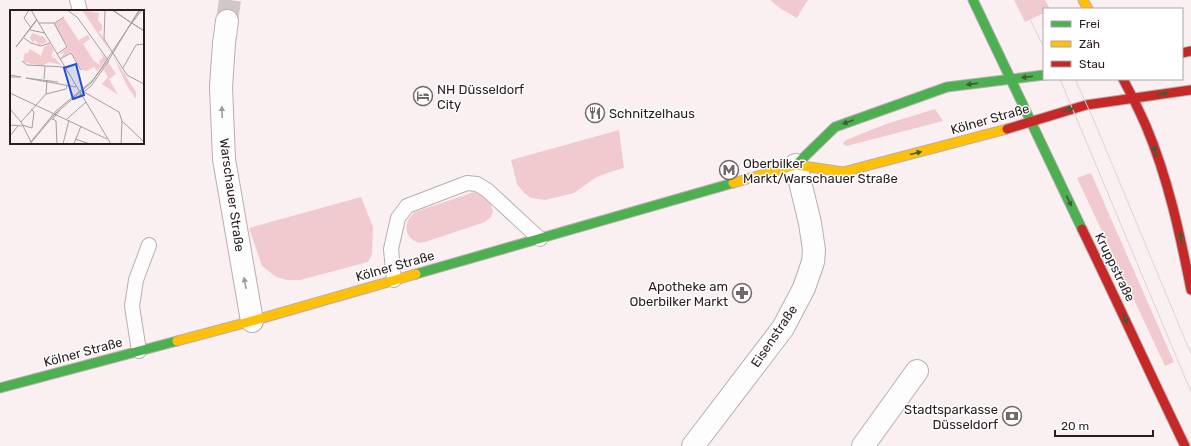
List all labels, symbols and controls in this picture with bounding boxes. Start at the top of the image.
legend [1043,8,1183,80]
inset map [10,10,144,144]
text: Frei [1079,17,1100,31]
text: Zäh [1079,37,1100,51]
text: Stau [1079,57,1105,71]
one-way arrow [1021,74,1033,80]
one-way arrow [966,81,978,87]
place label: NH Düsseldorf City [437,82,524,112]
hotel icon: NH Düsseldorf City [412,85,434,107]
one-way arrow [1156,91,1168,97]
street label: Kölner Straße [949,101,1031,137]
restaurant icon: Schnitzelhaus [584,102,606,124]
one-way arrow [219,106,226,118]
place label: Schnitzelhaus [609,106,695,121]
one-way arrow [1062,107,1074,113]
one-way arrow [842,119,854,125]
street label: Warschauer Straße [217,137,247,253]
one-way arrow [1152,145,1158,157]
one-way arrow [911,150,923,156]
place label: Oberbilker Markt/Warschauer Straße [743,156,898,186]
metro station icon: Oberbilker Markt/Warschauer Straße [718,159,740,181]
one-way arrow [1065,195,1072,207]
street label: Kruppstraße [1092,230,1138,304]
one-way arrow [1178,232,1184,244]
street label: Kölner Straße [354,248,436,284]
one-way arrow [242,277,248,289]
place label: Apotheke am Oberbilker Markt [629,279,728,309]
pharmacy icon: Apotheke am Oberbilker Markt [731,282,753,304]
street label: Eisenstraße [748,302,800,370]
one-way arrow [1122,313,1128,324]
street label: Kölner Straße [42,334,124,370]
place label: Stadtsparkasse Düsseldorf [904,402,998,432]
bank icon: Stadtsparkasse Düsseldorf [1001,405,1023,427]
scale bar [1055,412,1153,438]
text: 20 m [1061,419,1089,433]

